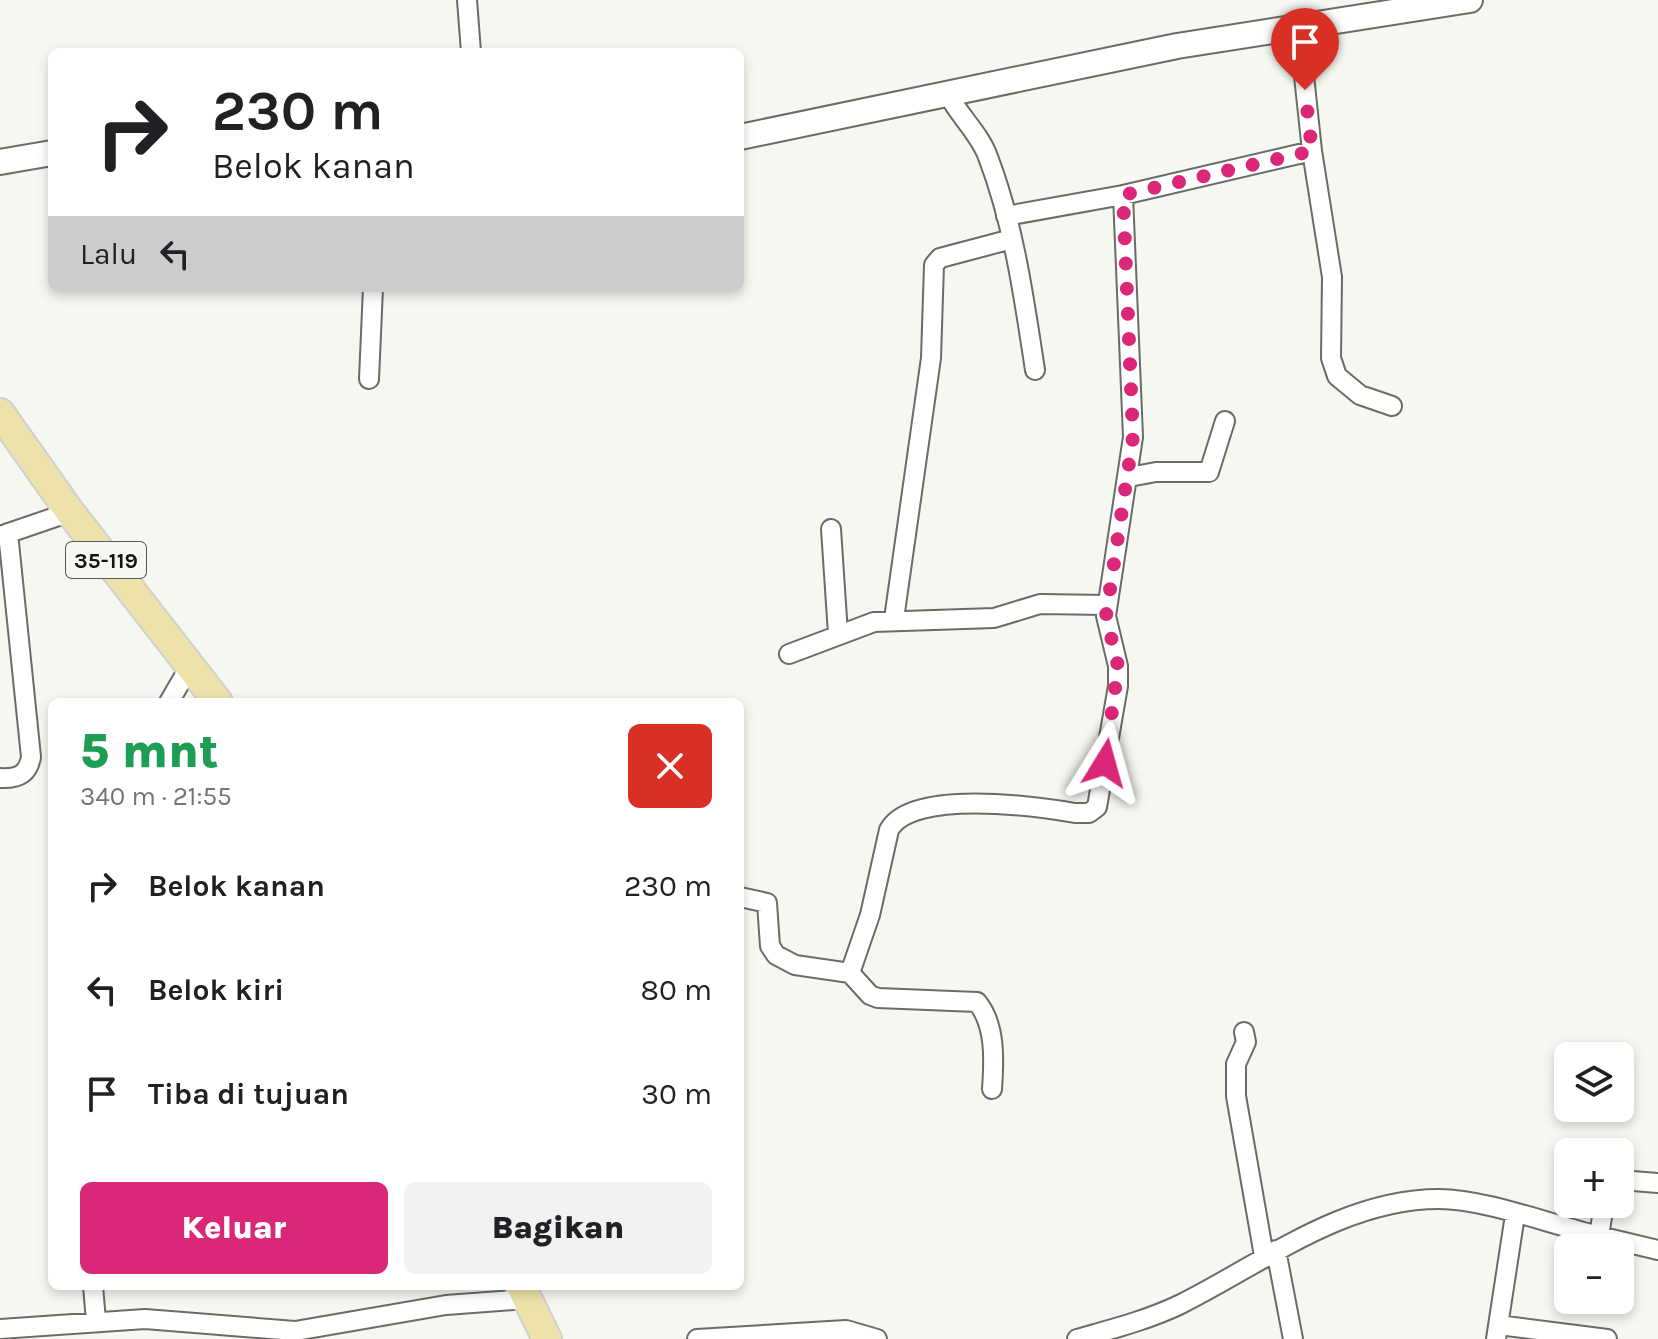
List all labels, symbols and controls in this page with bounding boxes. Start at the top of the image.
pin [1271,8,1339,90]
icon: arrive [1283,20,1327,64]
text: 230 m [212,78,383,143]
icon: right [80,80,184,184]
text: Belok kanan [212,145,415,187]
icon: left [153,232,197,276]
text: Lalu [80,236,137,272]
road number: 35-119 [66,542,146,578]
position arrow [1063,721,1147,805]
text: 5 mnt [80,723,219,779]
button: close [628,724,712,808]
text: 340 m · 21:55 [80,781,232,812]
icon: right [80,864,124,908]
text: Belok kanan [148,868,325,904]
text: 230 m [624,868,712,904]
icon: left [80,968,124,1012]
text: Belok kiri [148,972,284,1008]
text: 80 m [641,972,712,1008]
map controls [1554,1042,1634,1314]
button: layers [1554,1042,1634,1122]
icon: arrive [80,1072,124,1116]
text: Tiba di tujuan [148,1076,349,1112]
text: 30 m [641,1076,712,1112]
button: + [1554,1138,1634,1218]
button: Keluar [80,1182,388,1274]
button: Bagikan [404,1182,712,1274]
button: − [1554,1234,1634,1314]

